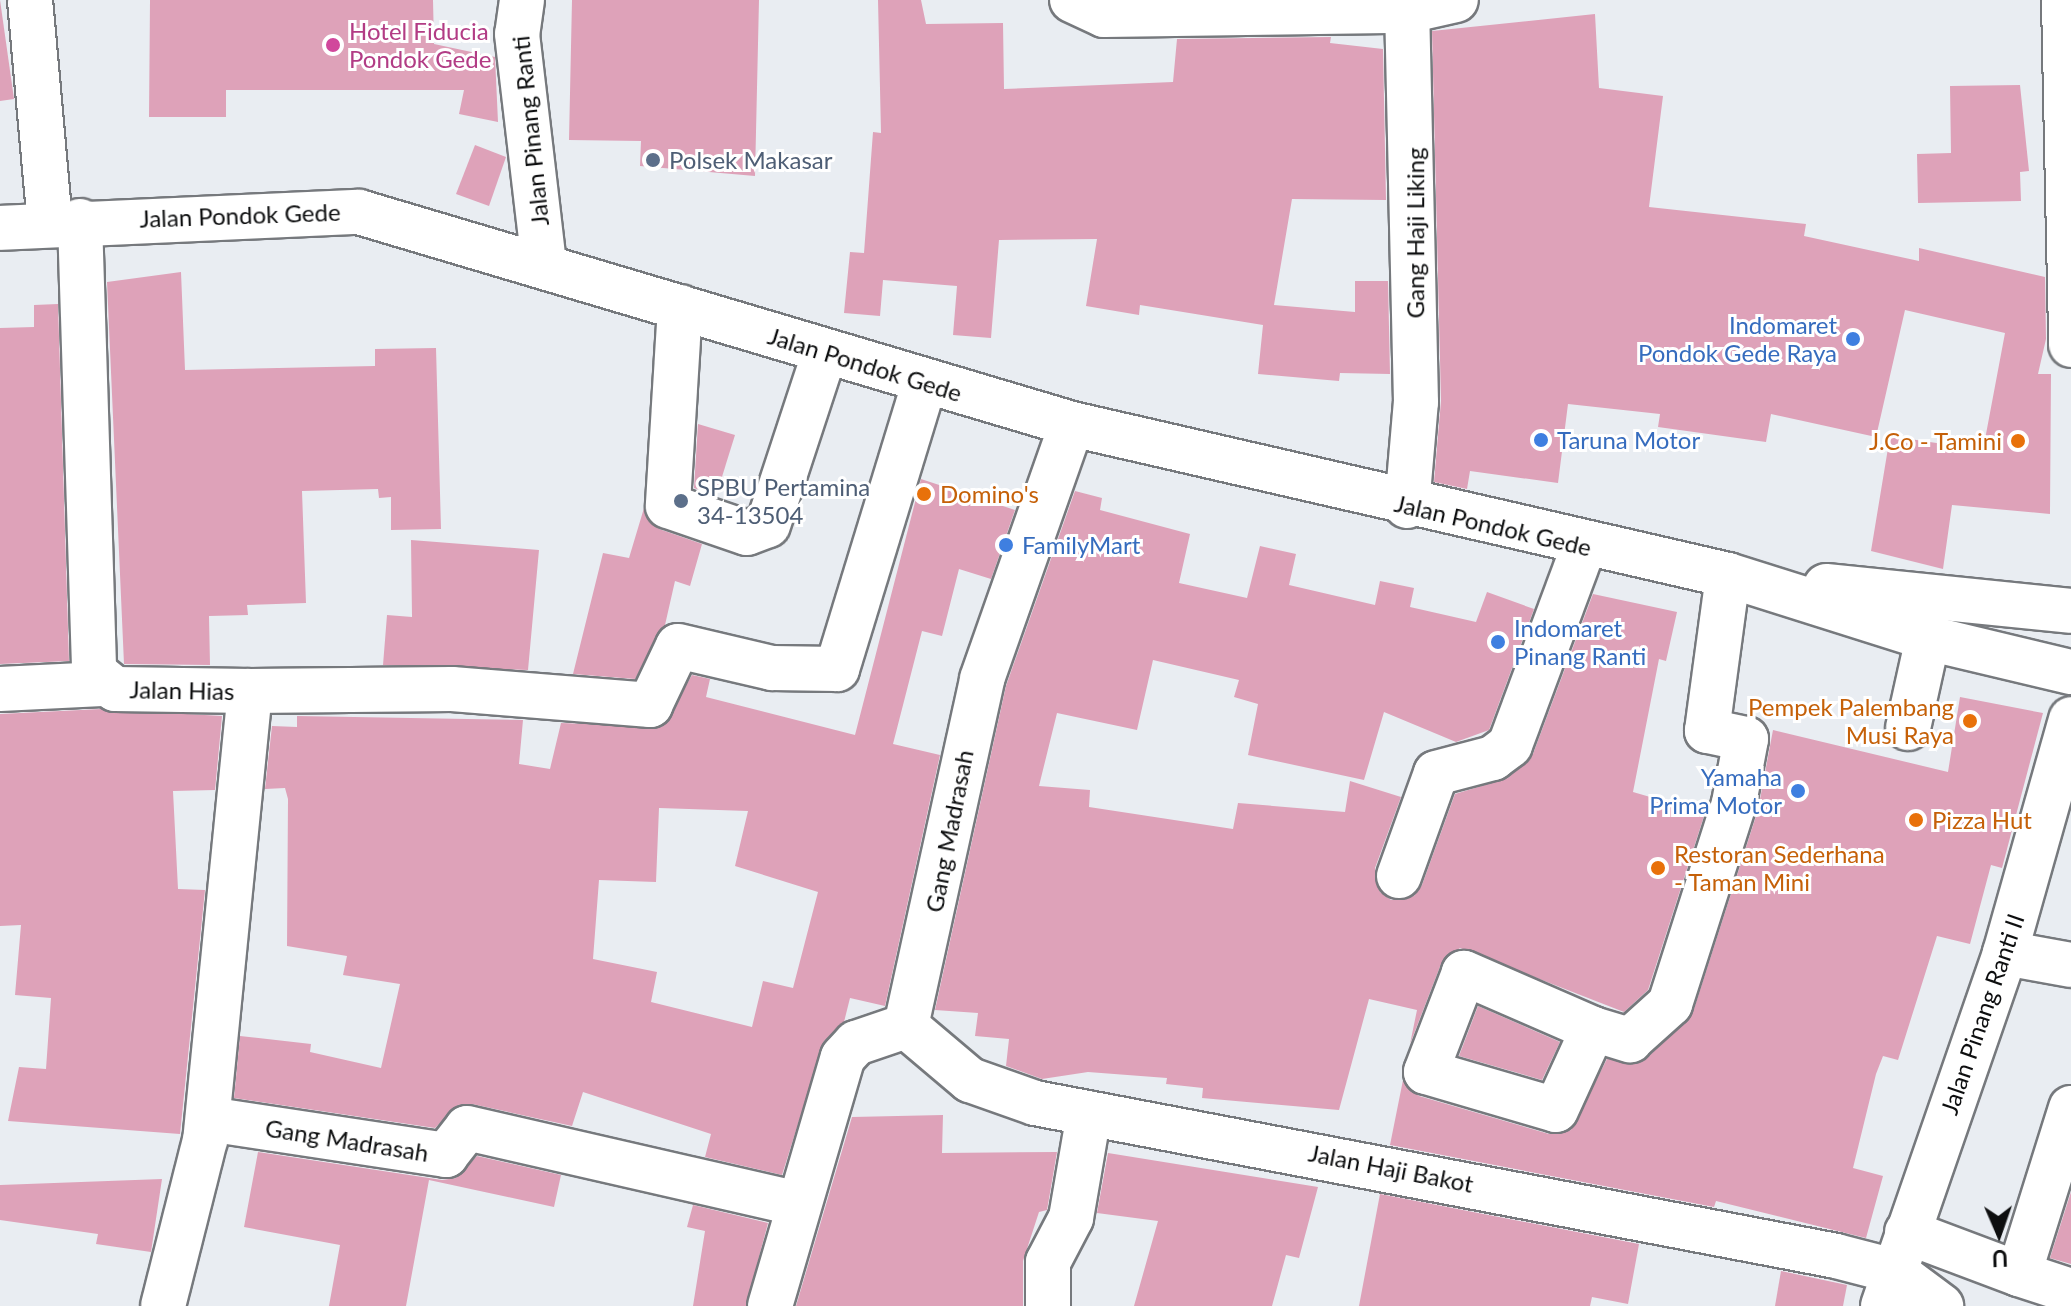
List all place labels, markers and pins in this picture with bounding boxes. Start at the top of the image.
place label: Hotel Fiducia Pondok Gede [349,17,491,73]
marker: Hotel Fiducia Pondok Gede [324,36,342,54]
place label: Polsek Makasar [669,146,832,174]
marker: Polsek Makasar [644,151,662,169]
place label: Indomaret Pondok Gede Raya [1638,311,1837,367]
marker: Indomaret Pondok Gede Raya [1844,330,1862,348]
place label: Taruna Motor [1557,426,1700,454]
place label: J.Co - Tamini [1868,427,2002,455]
marker: Taruna Motor [1532,431,1550,449]
marker: J.Co - Tamini [2009,432,2027,450]
place label: SPBU Pertamina 34-13504 [697,473,870,529]
place label: Domino's [940,480,1039,508]
marker: Domino's [915,485,933,503]
marker: SPBU Pertamina 34-13504 [672,492,690,510]
place label: FamilyMart [1022,531,1140,559]
marker: FamilyMart [997,536,1015,554]
place label: Indomaret Pinang Ranti [1514,614,1646,670]
marker: Indomaret Pinang Ranti [1489,633,1507,651]
place label: Pempek Palembang Musi Raya [1748,693,1954,749]
marker: Pempek Palembang Musi Raya [1961,712,1979,730]
place label: Yamaha Prima Motor [1649,763,1782,819]
marker: Yamaha Prima Motor [1789,782,1807,800]
place label: Pizza Hut [1932,806,2032,834]
marker: Pizza Hut [1907,811,1925,829]
place label: Restoran Sederhana - Taman Mini [1674,840,1885,896]
marker: Restoran Sederhana - Taman Mini [1649,859,1667,877]

